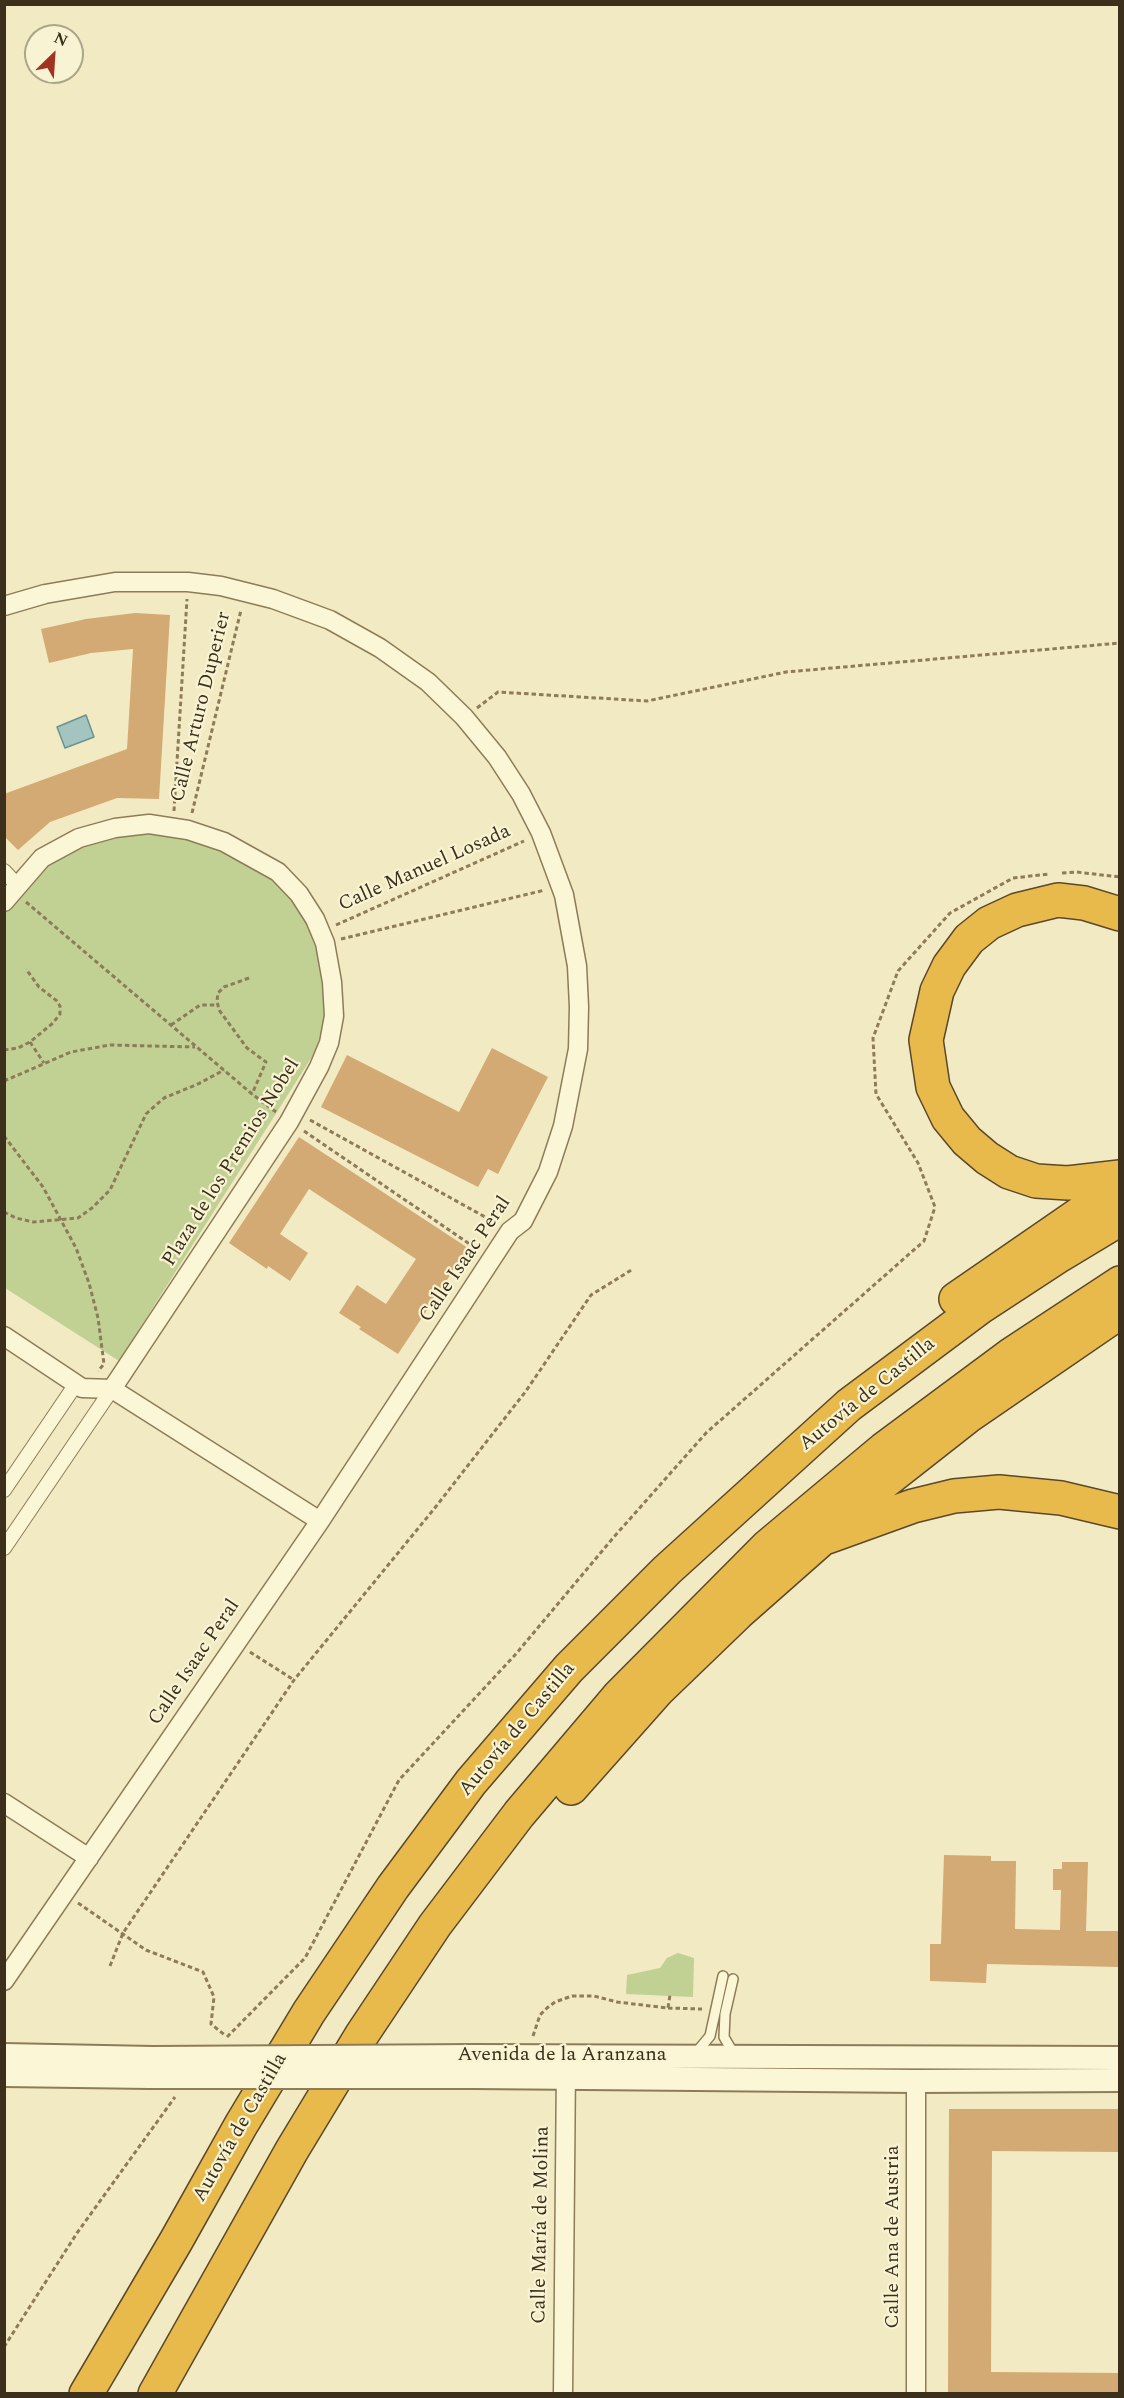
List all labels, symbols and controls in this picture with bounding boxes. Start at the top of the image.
north arrow [24,24,84,84]
text: N [50,26,72,53]
street label: Calle Arturo Duperier [167,609,237,805]
street label: Calle Manuel Losada [335,820,515,918]
street label: Plaza de los Premios Nobel [158,1055,306,1271]
street label: Calle Isaac Peral [415,1192,517,1328]
street label: Autovía de Castilla [795,1333,941,1457]
street label: Calle Isaac Peral [144,1595,246,1731]
street label: Autovía de Castilla [455,1658,581,1802]
street label: Avenida de la Aranzana [458,2044,666,2068]
street label: Autovía de Castilla [189,2049,293,2207]
street label: Calle María de Molina [528,2126,556,2324]
street label: Calle Ana de Austria [882,2145,906,2329]

